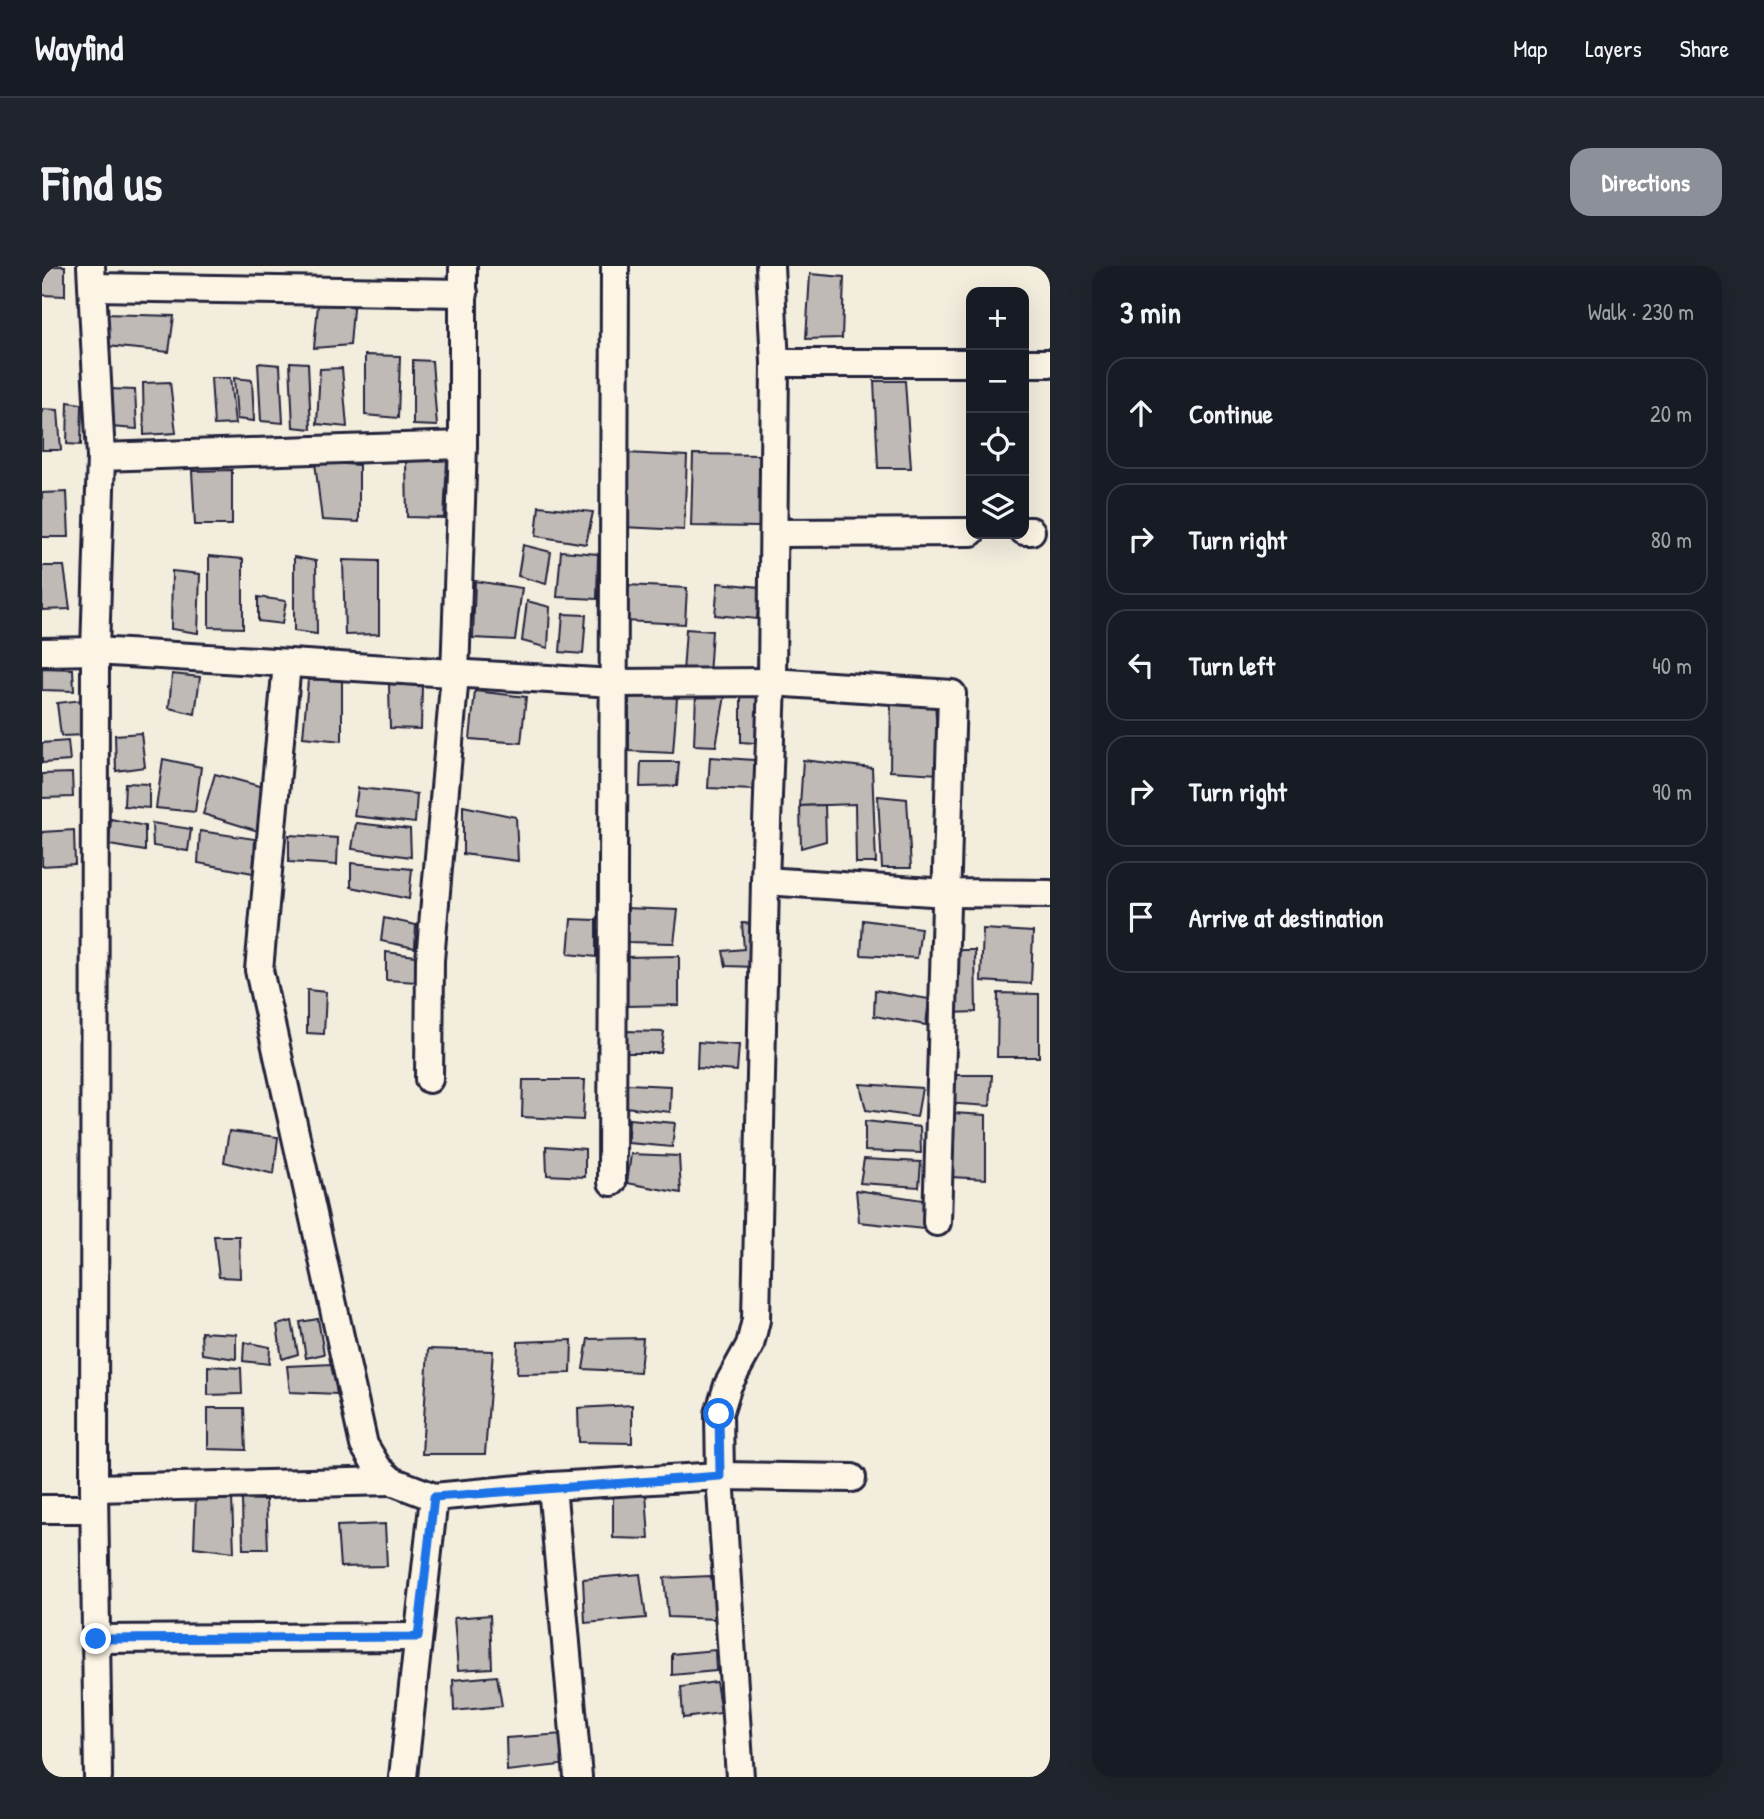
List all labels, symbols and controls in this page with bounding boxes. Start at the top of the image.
text: Wayfind [35,26,123,70]
text: Map [1513,32,1547,64]
text: Layers [1585,32,1642,64]
text: Share [1680,32,1729,64]
button: Directions [1570,148,1722,216]
text: Find us [42,149,162,215]
map controls [966,287,1029,539]
button: + [966,287,1029,350]
text: 3 min [1120,292,1181,332]
text: Walk · 230 m [1588,296,1694,327]
button: − [966,350,1029,413]
icon: ahead [1122,394,1160,432]
text: Continue [1189,396,1273,431]
text: 20 m [1650,398,1692,429]
button: locate [966,413,1029,476]
button: layers [966,476,1029,539]
icon: right [1122,520,1160,558]
text: Turn right [1189,522,1287,557]
text: 80 m [1651,524,1692,555]
icon: left [1122,646,1160,684]
text: Turn left [1189,648,1275,683]
text: 40 m [1652,650,1692,681]
icon: right [1122,772,1160,810]
text: Turn right [1189,774,1287,809]
text: 90 m [1652,776,1692,807]
icon: arrive [1122,898,1160,936]
text: Arrive at destination [1189,900,1384,935]
route start [703,1398,734,1429]
route end [80,1623,111,1654]

